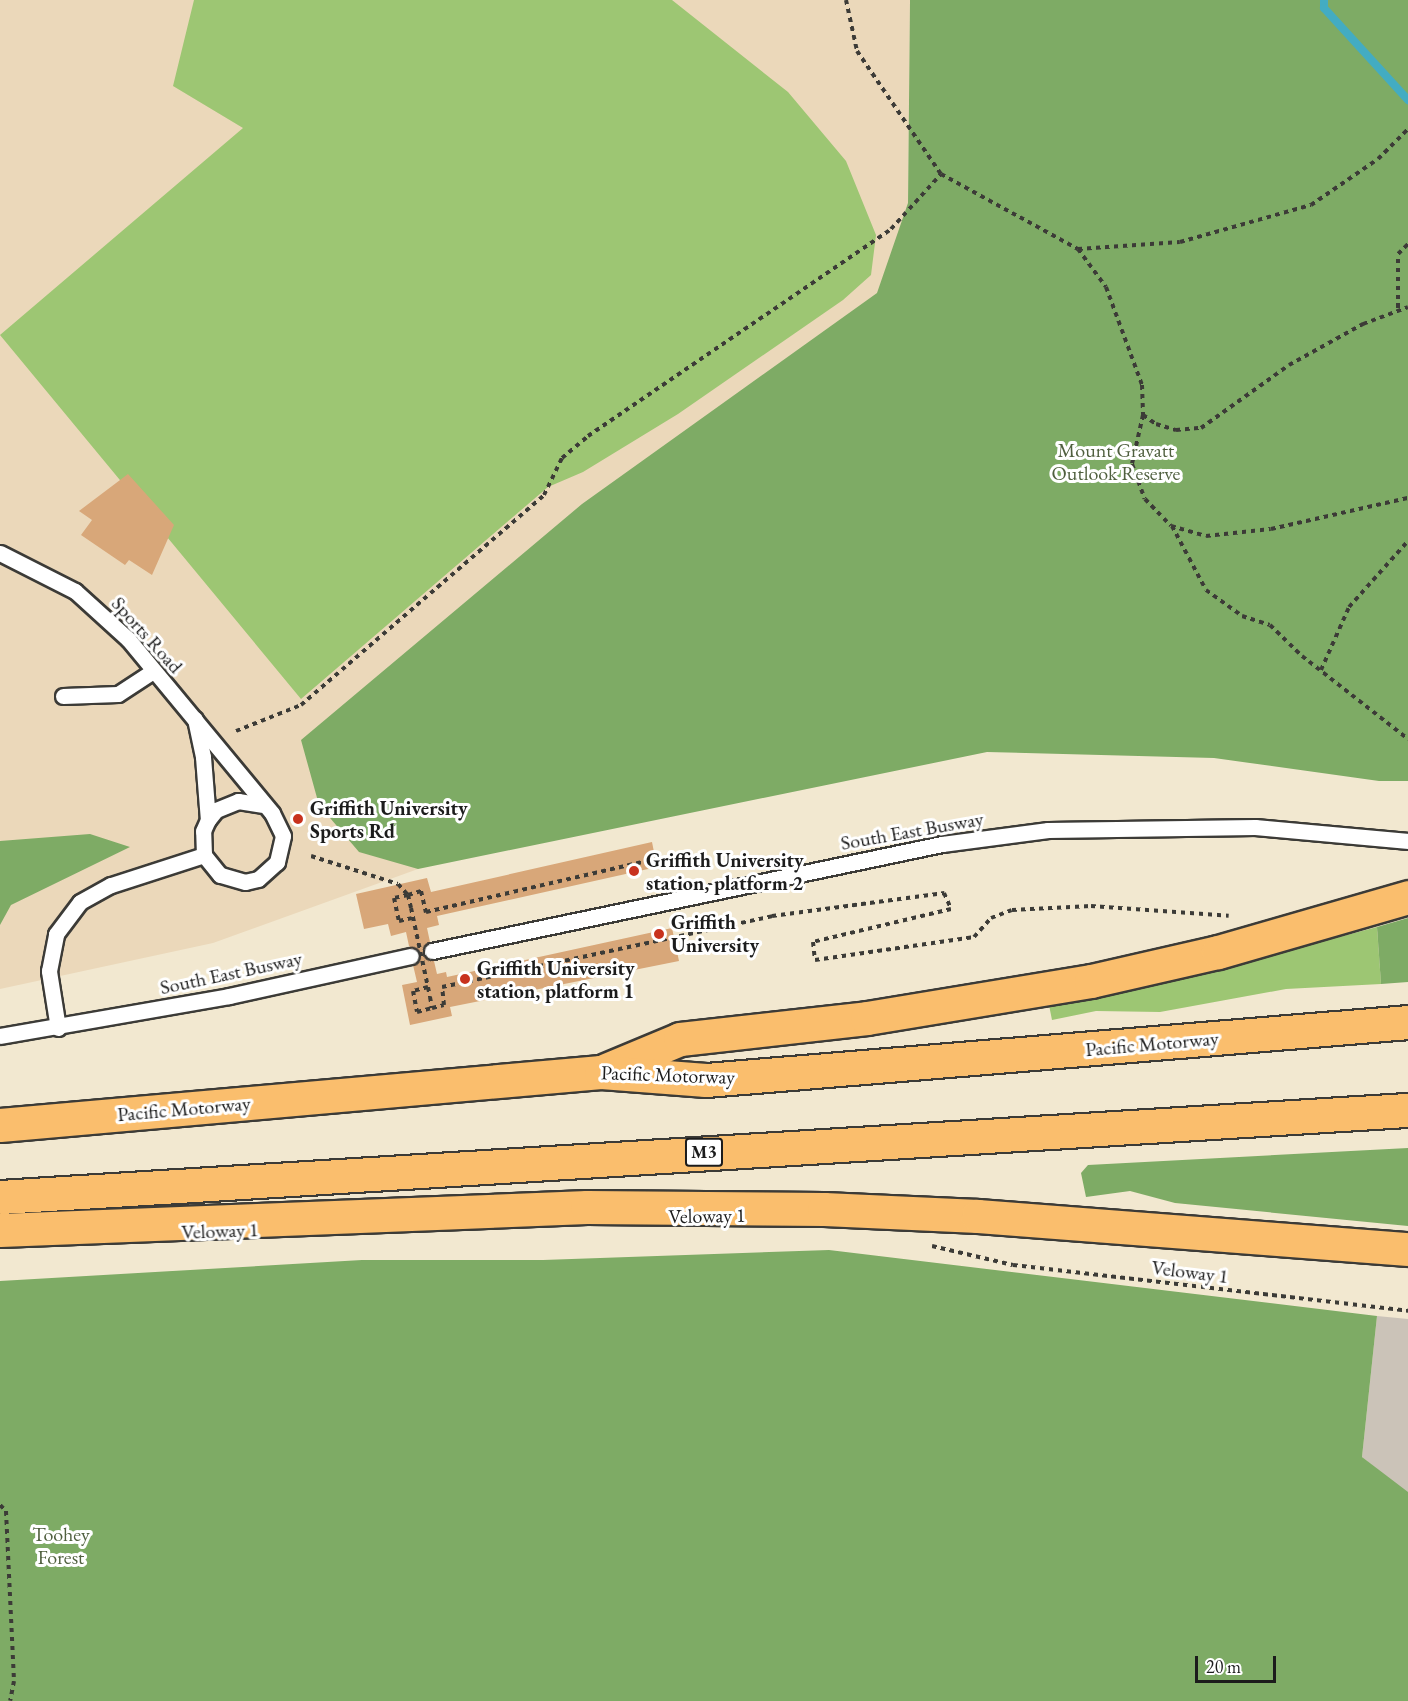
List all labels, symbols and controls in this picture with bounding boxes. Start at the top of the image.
park label: Mount Gravatt Outlook Reserve [1052,439,1180,486]
street label: Sports Road [106,592,188,678]
place label: Griffith University Sports Rd [310,796,468,843]
street label: South East Busway [839,807,985,855]
marker: Griffith University Sports Rd [291,812,305,826]
place label: Griffith University station, platform 2 [646,848,804,895]
marker: Griffith University station, platform 2 [627,864,641,878]
place label: Griffith University [671,910,759,957]
marker: Griffith University [652,927,666,941]
street label: South East Busway [158,946,304,1000]
place label: Griffith University station, platform 1 [477,956,635,1003]
marker: Griffith University station, platform 1 [458,972,472,986]
street label: Pacific Motorway [1084,1026,1220,1062]
street label: Pacific Motorway [601,1061,735,1089]
street label: Pacific Motorway [116,1091,252,1127]
road number: M3 [684,1137,724,1167]
street label: Veloway 1 [668,1203,746,1229]
street label: Veloway 1 [181,1218,259,1244]
street label: Veloway 1 [1150,1255,1230,1289]
park label: Toohey Forest [32,1523,90,1570]
scale bar [1198,1644,1279,1682]
text: 20 m [1206,1655,1241,1678]

